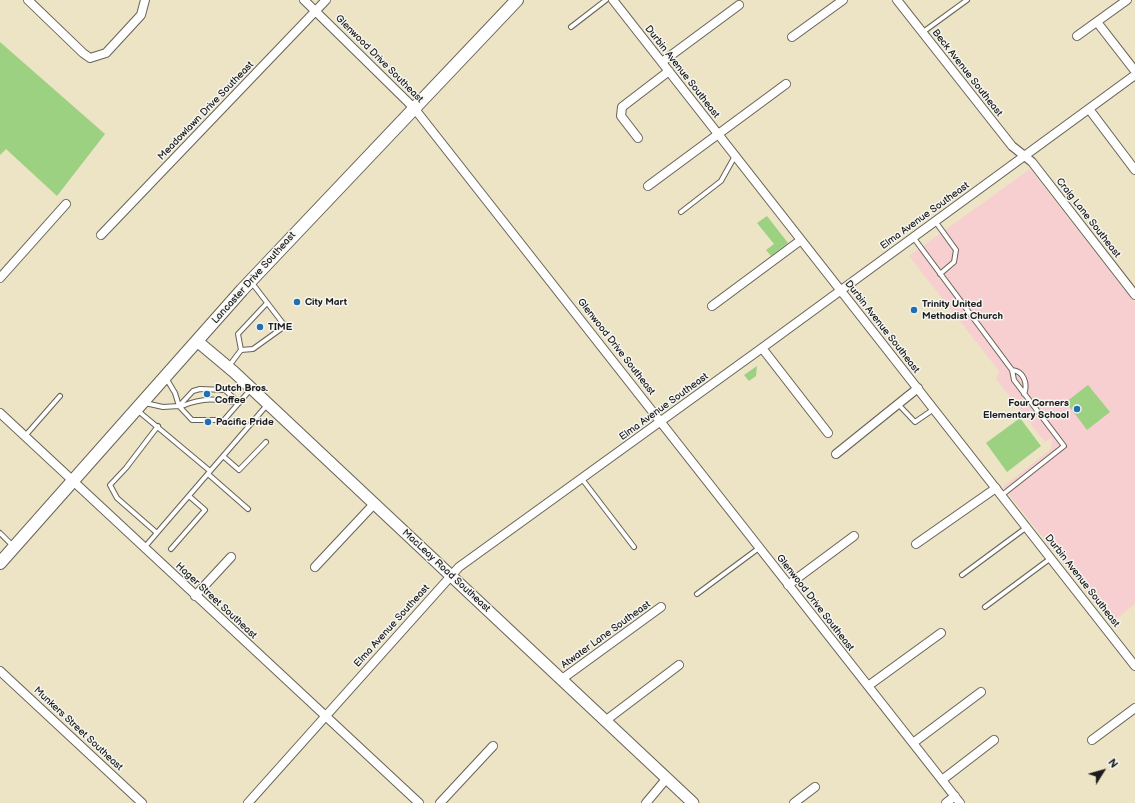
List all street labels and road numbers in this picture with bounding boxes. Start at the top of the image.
street label: Glenwood Drive Southeast [333,13,425,105]
street label: Durbin Avenue Southeast [642,23,722,121]
street label: Beck Avenue Southeast [929,27,1005,119]
street label: Meadowlawn Drive Southeast [156,59,256,163]
street label: Craig Lane Southeast [1053,176,1123,260]
street label: Elma Avenue Southeast [878,180,972,252]
street label: Lancaster Drive Southeast [210,230,298,326]
street label: Durbin Avenue Southeast [842,278,922,376]
street label: Glenwood Drive Southeast [575,296,657,398]
street label: Elma Avenue Southeast [617,371,711,443]
street label: MacLeay Road Southeast [399,527,493,615]
street label: Durbin Avenue Southeast [1042,532,1122,630]
street label: Glenwood Drive Southeast [774,552,856,654]
street label: Hager Street Southeast [173,560,259,642]
street label: Elma Avenue Southeast [352,582,432,670]
street label: Atwater Lane Southeast [559,599,653,671]
street label: Munkers Street Southeast [31,685,125,773]

